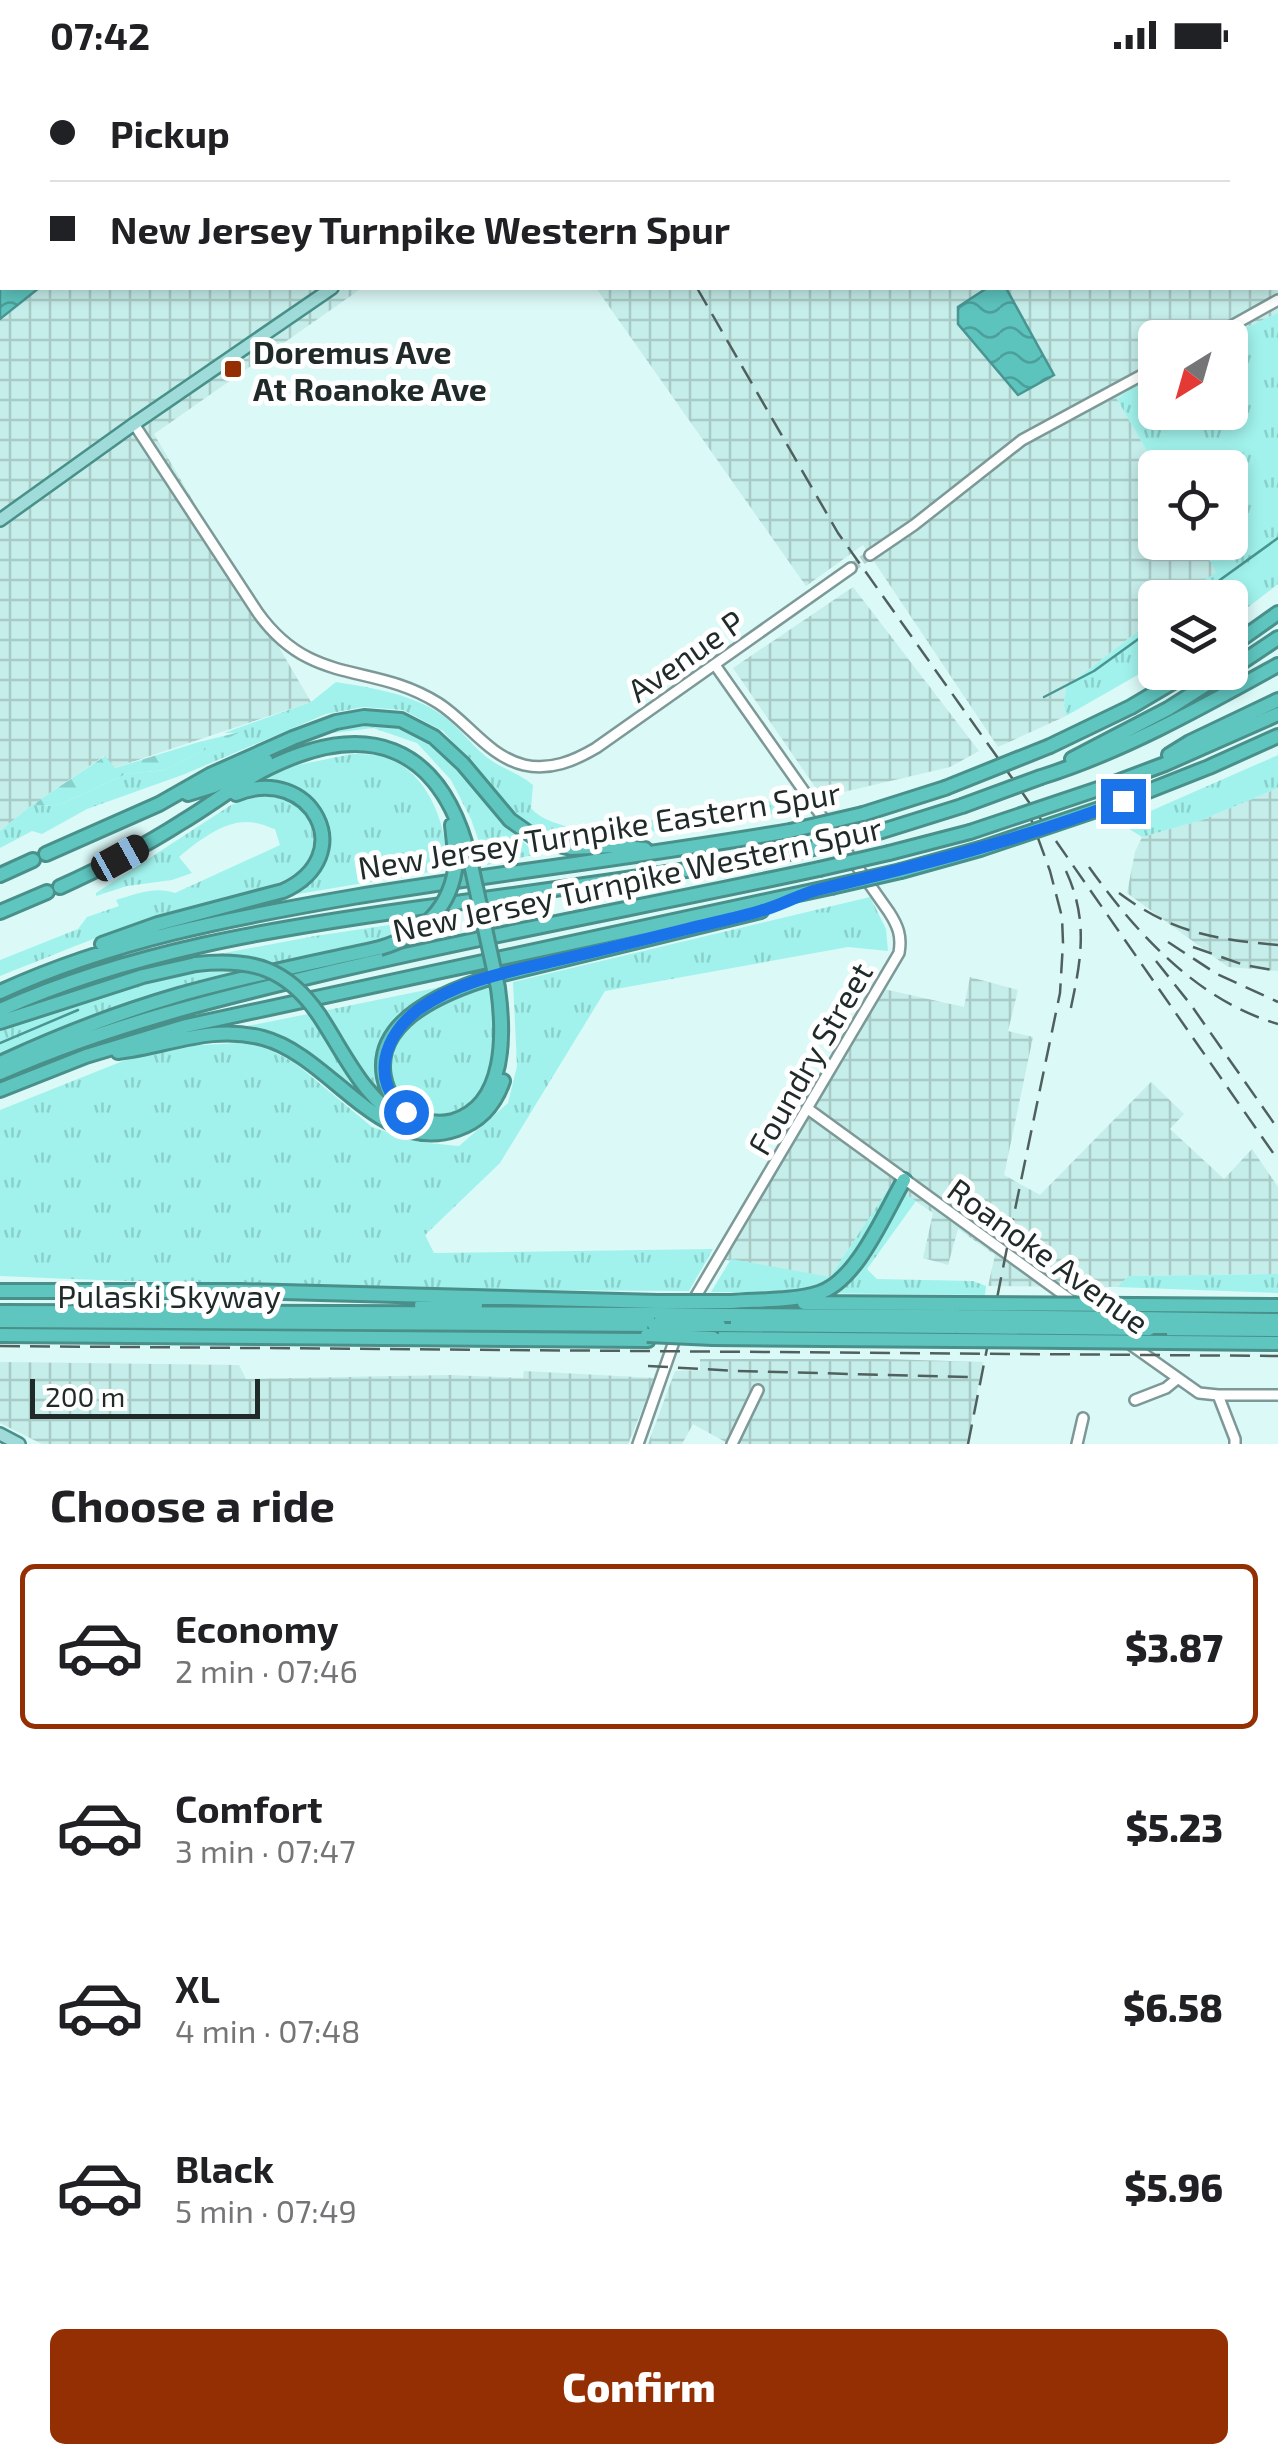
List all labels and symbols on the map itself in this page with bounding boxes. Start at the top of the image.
north arrow [1138,320,1248,430]
place label: Doremus Ave At Roanoke Ave [253,332,487,407]
marker: Doremus Ave At Roanoke Ave [222,358,244,380]
street label: Avenue P [620,601,750,709]
street label: New Jersey Turnpike Eastern Spur [355,772,843,886]
route end [1101,779,1146,824]
street label: New Jersey Turnpike Western Spur [389,807,885,948]
car [86,830,154,886]
street label: Foundry Street [739,955,879,1161]
route start [384,1090,429,1135]
street label: Roanoke Avenue [941,1169,1157,1341]
street label: Pulaski Skyway [57,1276,281,1314]
scale bar [30,1374,260,1418]

